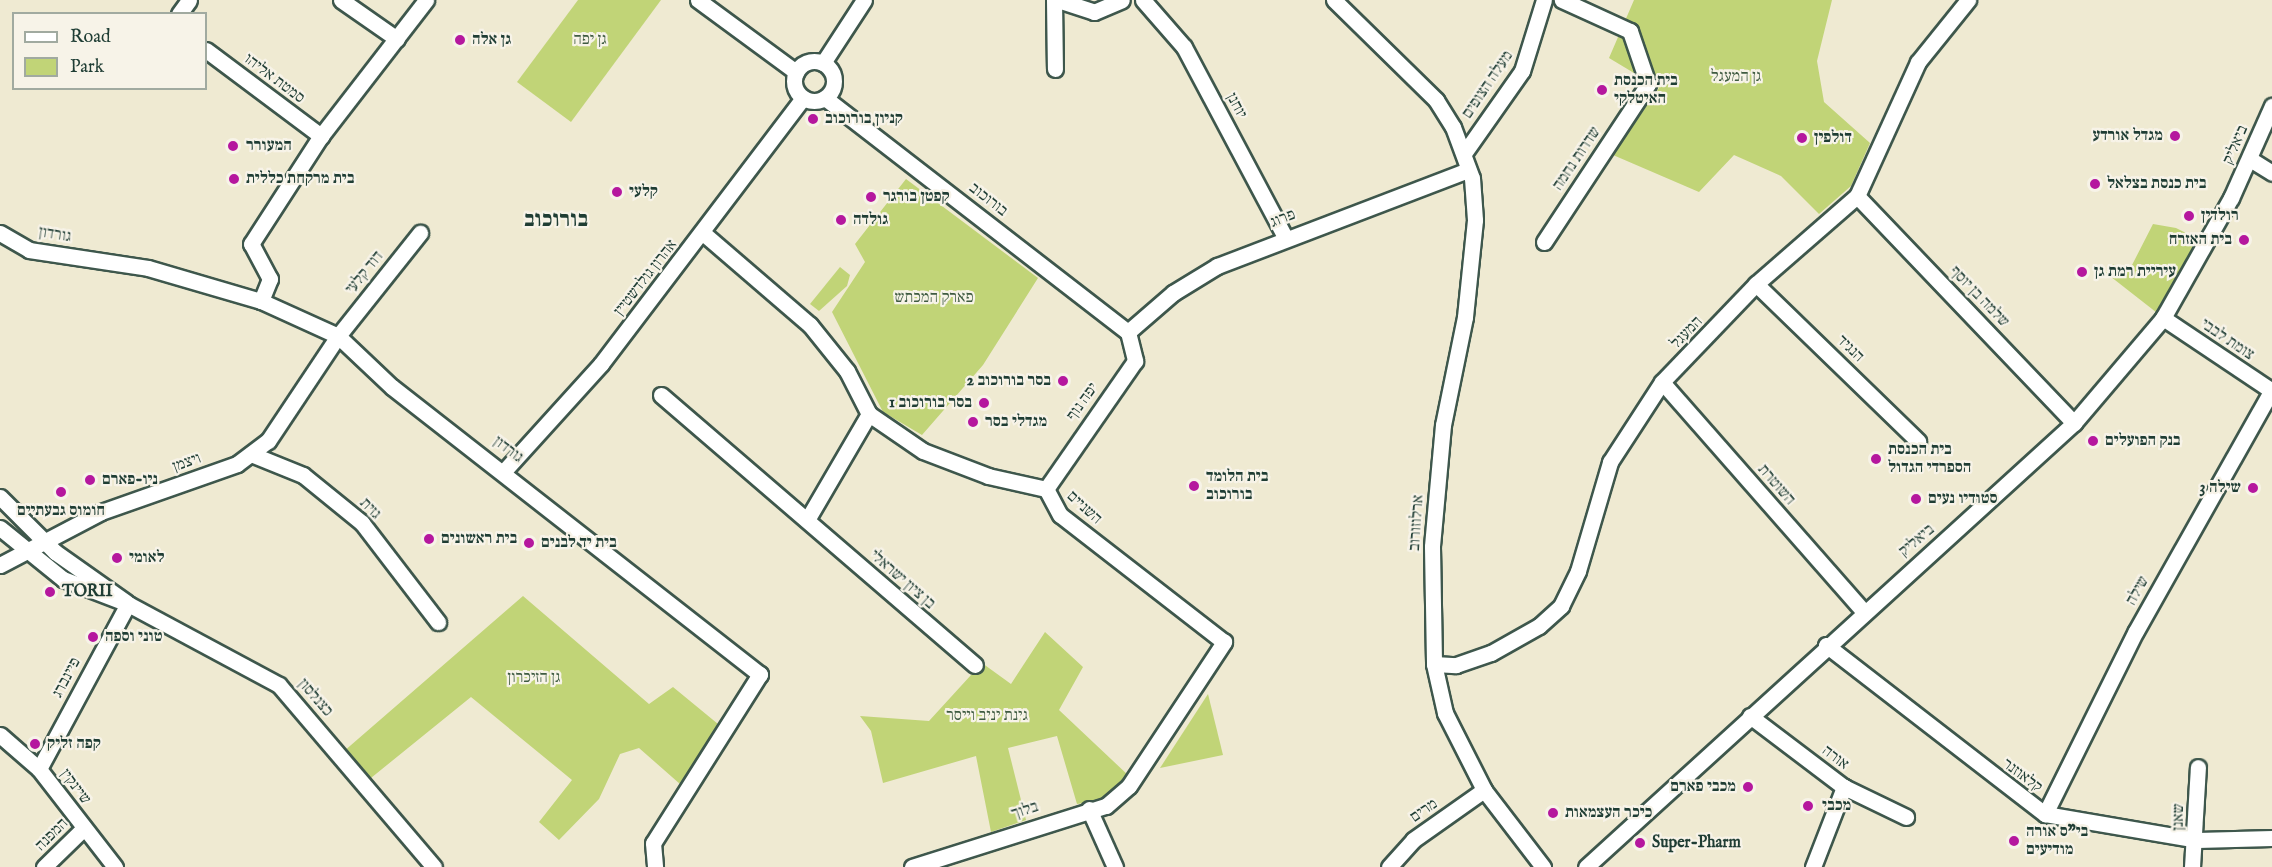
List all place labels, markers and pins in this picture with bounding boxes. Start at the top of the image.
place label: גן אלה [472,30,511,50]
marker: גן אלה [453,33,467,47]
place label: בית הכנסת האיטלקי [1614,71,1678,109]
marker: בית הכנסת האיטלקי [1595,83,1609,97]
place label: קניון בורוכוב [825,109,903,129]
marker: קניון בורוכוב [806,112,820,126]
place label: מגדל אורדע [2092,126,2163,146]
place label: דולפין [1814,128,1852,148]
marker: מגדל אורדע [2168,129,2182,143]
marker: דולפין [1795,131,1809,145]
place label: המעורר [246,136,292,156]
marker: המעורר [224,137,242,155]
place label: בית מרקחת כללית [246,169,354,189]
marker: בית מרקחת כללית [227,172,241,186]
place label: בית כנסת בצלאל [2107,174,2206,194]
marker: בית כנסת בצלאל [2088,177,2102,191]
place label: קלעי [629,182,658,202]
marker: קלעי [610,185,624,199]
place label: קפטן בורגר [883,187,950,207]
marker: קפטן בורגר [864,190,878,204]
place label: רולדין [2201,206,2239,226]
marker: רולדין [2182,209,2196,223]
place label: גולדה [853,210,888,230]
marker: גולדה [834,213,848,227]
place label: בית האזרח [2169,230,2232,250]
marker: בית האזרח [2237,233,2251,247]
place label: עיריית רמת גן [2094,262,2176,282]
marker: עיריית רמת גן [2075,265,2089,279]
place label: בסר בורוכוב 2 [966,371,1051,391]
marker: בסר בורוכוב 2 [1056,374,1070,388]
place label: בסר בורוכוב 1 [889,393,972,413]
marker: בסר בורוכוב 1 [977,396,991,410]
place label: מגדלי בסר [985,412,1047,432]
marker: מגדלי בסר [966,415,980,429]
place label: בנק הפועלים [2105,431,2180,451]
marker: בנק הפועלים [2086,434,2100,448]
place label: בית הכנסת הספרדי הגדול [1888,440,1971,478]
marker: בית הכנסת הספרדי הגדול [1869,452,1883,466]
place label: בית הלומד בורוכוב [1206,467,1268,505]
place label: ניו-פארם [102,470,158,490]
marker: ניו-פארם [83,473,97,487]
place label: שילה 3 [2200,478,2241,498]
marker: בית הלומד בורוכוב [1187,479,1201,493]
marker: שילה 3 [2246,481,2260,495]
marker: חומוס גבעתיים [54,485,68,499]
place label: סטודיו נעים [1928,489,1998,509]
marker: סטודיו נעים [1909,492,1923,506]
place label: חומוס גבעתיים [17,501,105,521]
place label: בית ראשונים [441,529,517,549]
marker: בית ראשונים [422,532,436,546]
place label: בית יד לבנים [541,533,617,553]
marker: בית יד לבנים [522,536,536,550]
place label: לאומי [129,548,165,568]
marker: לאומי [110,551,124,565]
place label: TORII [62,582,113,602]
marker: TORII [43,585,57,599]
place label: טוני וספה [105,627,163,647]
marker: טוני וספה [86,630,100,644]
place label: קפה זליק [47,734,101,754]
marker: קפה זליק [28,737,42,751]
place label: מכבי פארם [1670,777,1736,797]
marker: מכבי פארם [1741,780,1755,794]
place label: מכבי [1822,796,1851,816]
marker: מכבי [1799,797,1817,815]
place label: כיכר העצמאות [1565,803,1652,823]
marker: כיכר העצמאות [1546,806,1560,820]
place label: בי"ס אורה מודיעים [2026,822,2088,860]
place label: Super-Pharm [1652,833,1741,853]
marker: בי"ס אורה מודיעים [2007,834,2021,848]
marker: Super-Pharm [1633,836,1647,850]

